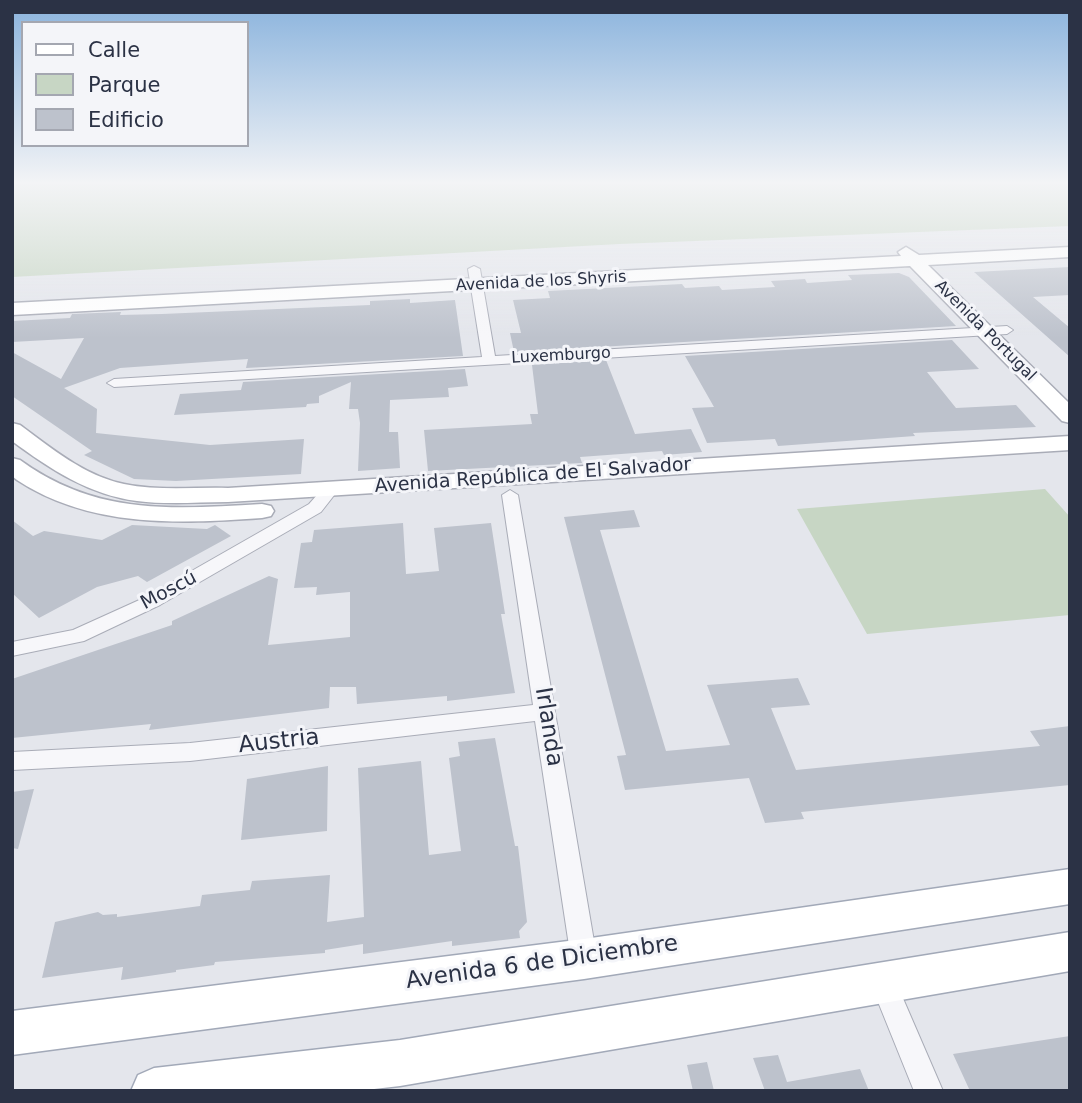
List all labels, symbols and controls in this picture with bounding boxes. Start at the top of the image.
legend [21,21,248,147]
text: Calle [88,38,140,62]
text: Parque [88,73,160,97]
text: Edificio [88,108,164,132]
street label: Avenida de los Shyris [455,268,627,296]
street label: Avenida Portugal [930,276,1040,386]
street label: Luxemburgo [511,344,611,368]
street label: Avenida República de El Salvador [374,454,692,498]
street label: Moscú [137,567,201,615]
street label: Irlanda [528,685,568,769]
street label: Austria [237,724,321,760]
street label: Avenida 6 de Diciembre [404,930,680,996]

